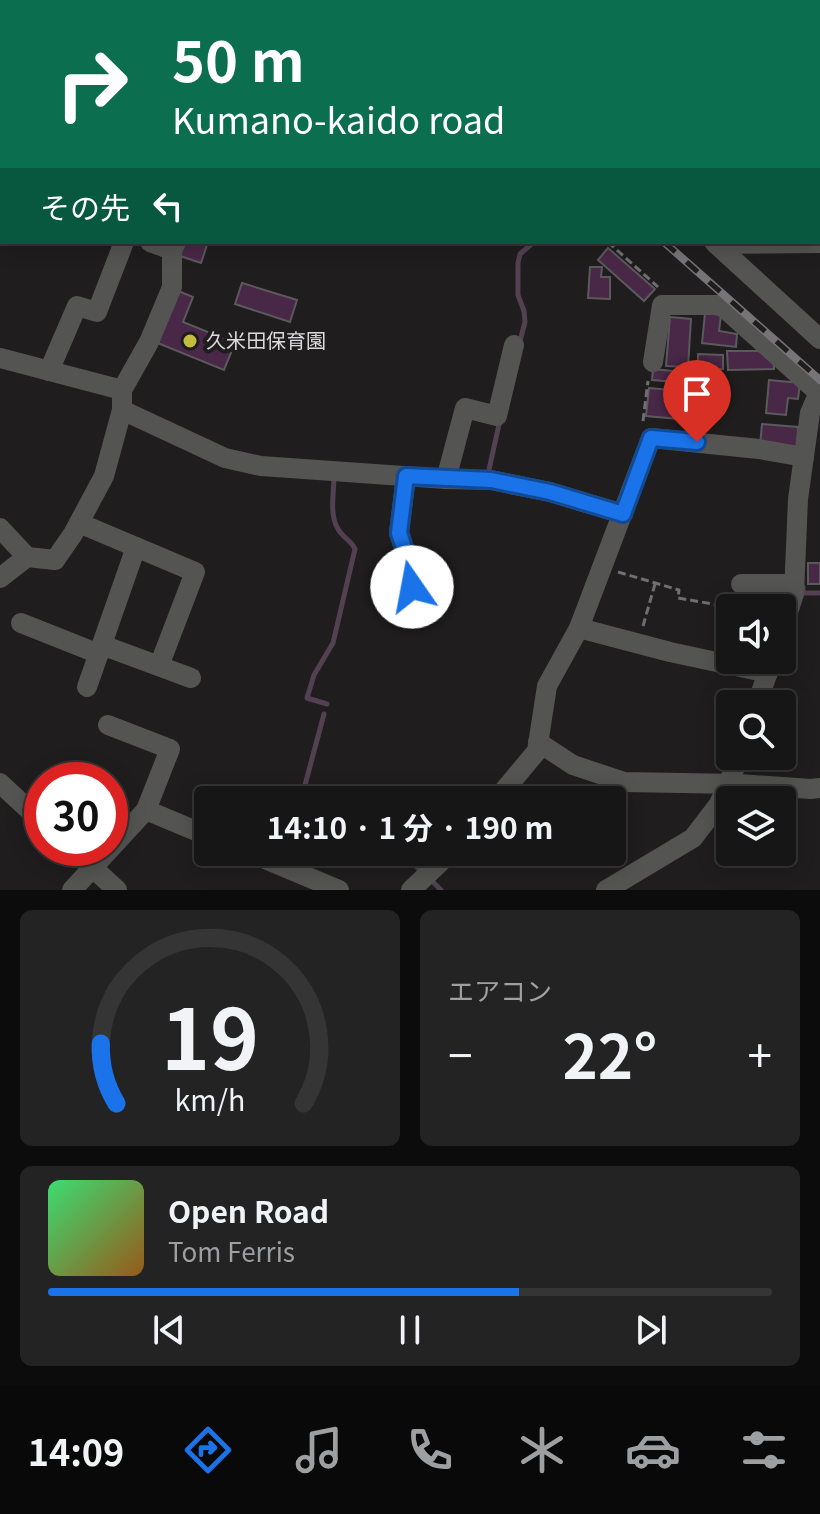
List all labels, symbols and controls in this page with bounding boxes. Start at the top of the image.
text: 50 m [172,17,305,98]
icon: right [40,32,144,136]
text: Kumano-kaido road [172,92,505,144]
text: その先 [40,184,130,228]
icon: left [146,184,190,228]
place label: 久米田保育園 [206,325,326,354]
marker: 久米田保育園 [181,332,199,350]
pin [663,360,731,442]
icon: arrive [675,372,719,416]
position arrow [370,545,454,629]
map controls [716,594,796,866]
button: sound [716,594,796,674]
button: search [716,690,796,770]
speed limit sign: 30 [24,762,128,866]
button: layers [716,786,796,866]
text: 14:10 · 1 分 · 190 m [267,804,553,848]
text: エアコン [448,971,552,1008]
text: 19 [161,973,259,1094]
text: 22° [562,1009,658,1096]
text: − [448,1021,472,1085]
text: + [748,1021,772,1085]
text: km/h [175,1078,245,1119]
text: Open Road [168,1188,329,1232]
text: Tom Ferris [168,1232,295,1269]
icon: previous [147,1308,191,1352]
icon: pause [388,1308,432,1352]
icon: next [629,1308,673,1352]
icon: directions [180,1422,236,1478]
icon: music [291,1422,347,1478]
icon: phone [402,1422,458,1478]
icon: climate [514,1422,570,1478]
icon: car [625,1422,681,1478]
icon: filters [736,1422,792,1478]
text: 14:09 [28,1424,124,1476]

